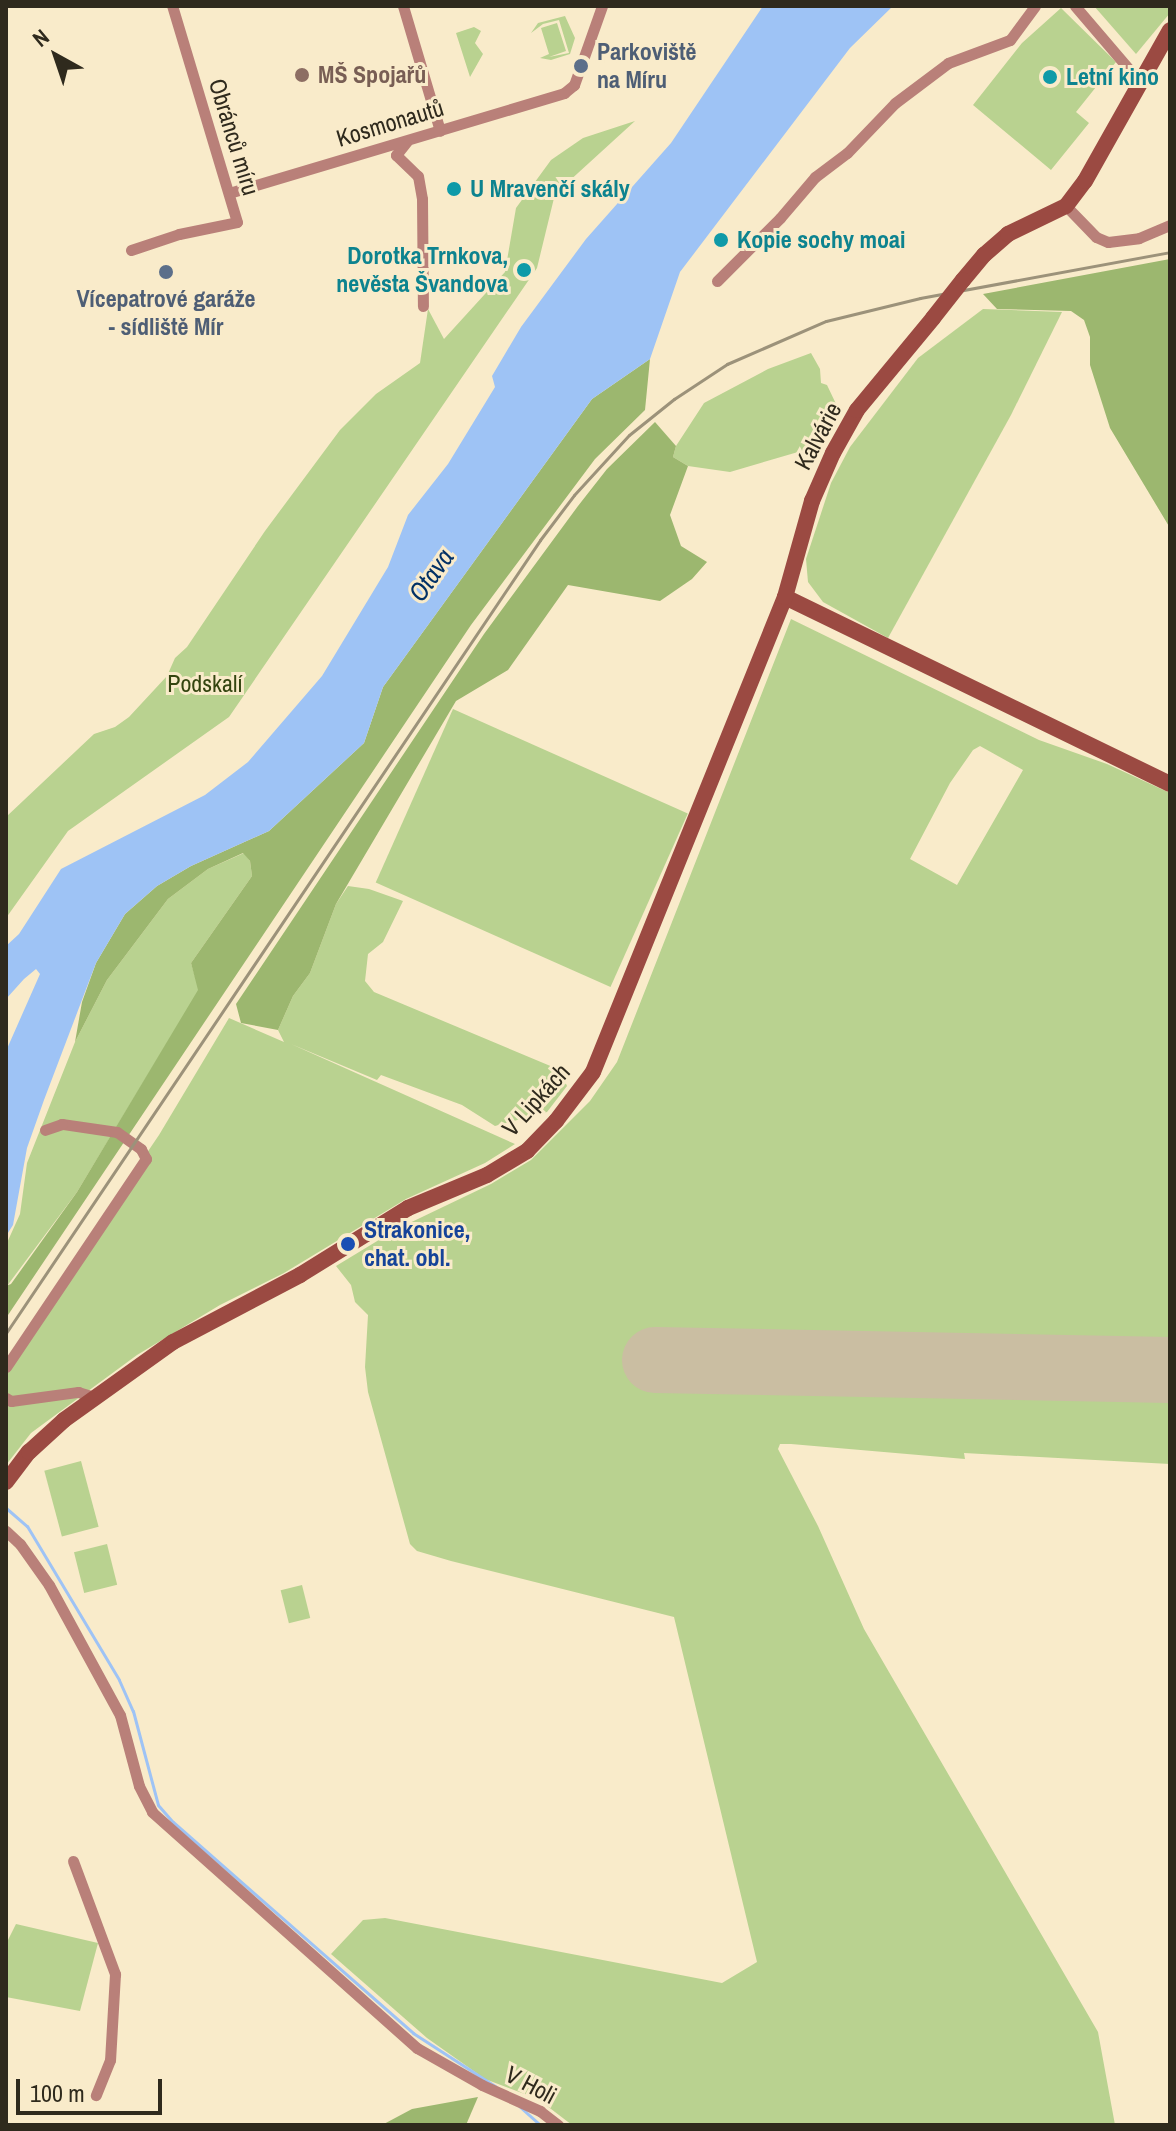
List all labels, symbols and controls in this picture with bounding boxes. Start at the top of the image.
north arrow [16,16,96,96]
text: N [26,22,55,53]
place label: Parkoviště na Míru [597,38,697,94]
marker: Parkoviště na Míru [572,57,590,75]
place label: MŠ Spojařů [318,61,426,89]
place label: Letní kino [1066,63,1159,91]
marker: MŠ Spojařů [293,66,311,84]
marker: Letní kino [1041,68,1059,86]
street label: Obránců míru [203,75,265,199]
street label: Kosmonautů [333,93,447,153]
place label: U Mravenčí skály [470,175,630,203]
marker: U Mravenčí skály [445,180,463,198]
place label: Kopie sochy moai [737,226,905,254]
marker: Kopie sochy moai [712,231,730,249]
place label: Dorotka Trnkova, nevěsta Švandova [336,242,508,298]
marker: Dorotka Trnkova, nevěsta Švandova [515,261,533,279]
marker: Vícepatrové garáže - sídliště Mír [157,263,175,281]
place label: Vícepatrové garáže - sídliště Mír [76,285,256,341]
street label: Kalvárie [788,397,848,475]
water label: Otava [402,543,460,607]
park label: Podskalí [167,670,243,698]
street label: V Lipkách [496,1058,576,1142]
place label: Strakonice, chat. obl. [364,1216,470,1272]
marker: Strakonice, chat. obl. [339,1235,357,1253]
street label: V Holi [501,2060,561,2110]
scale bar [20,2063,166,2113]
text: 100 m [30,2077,85,2109]

